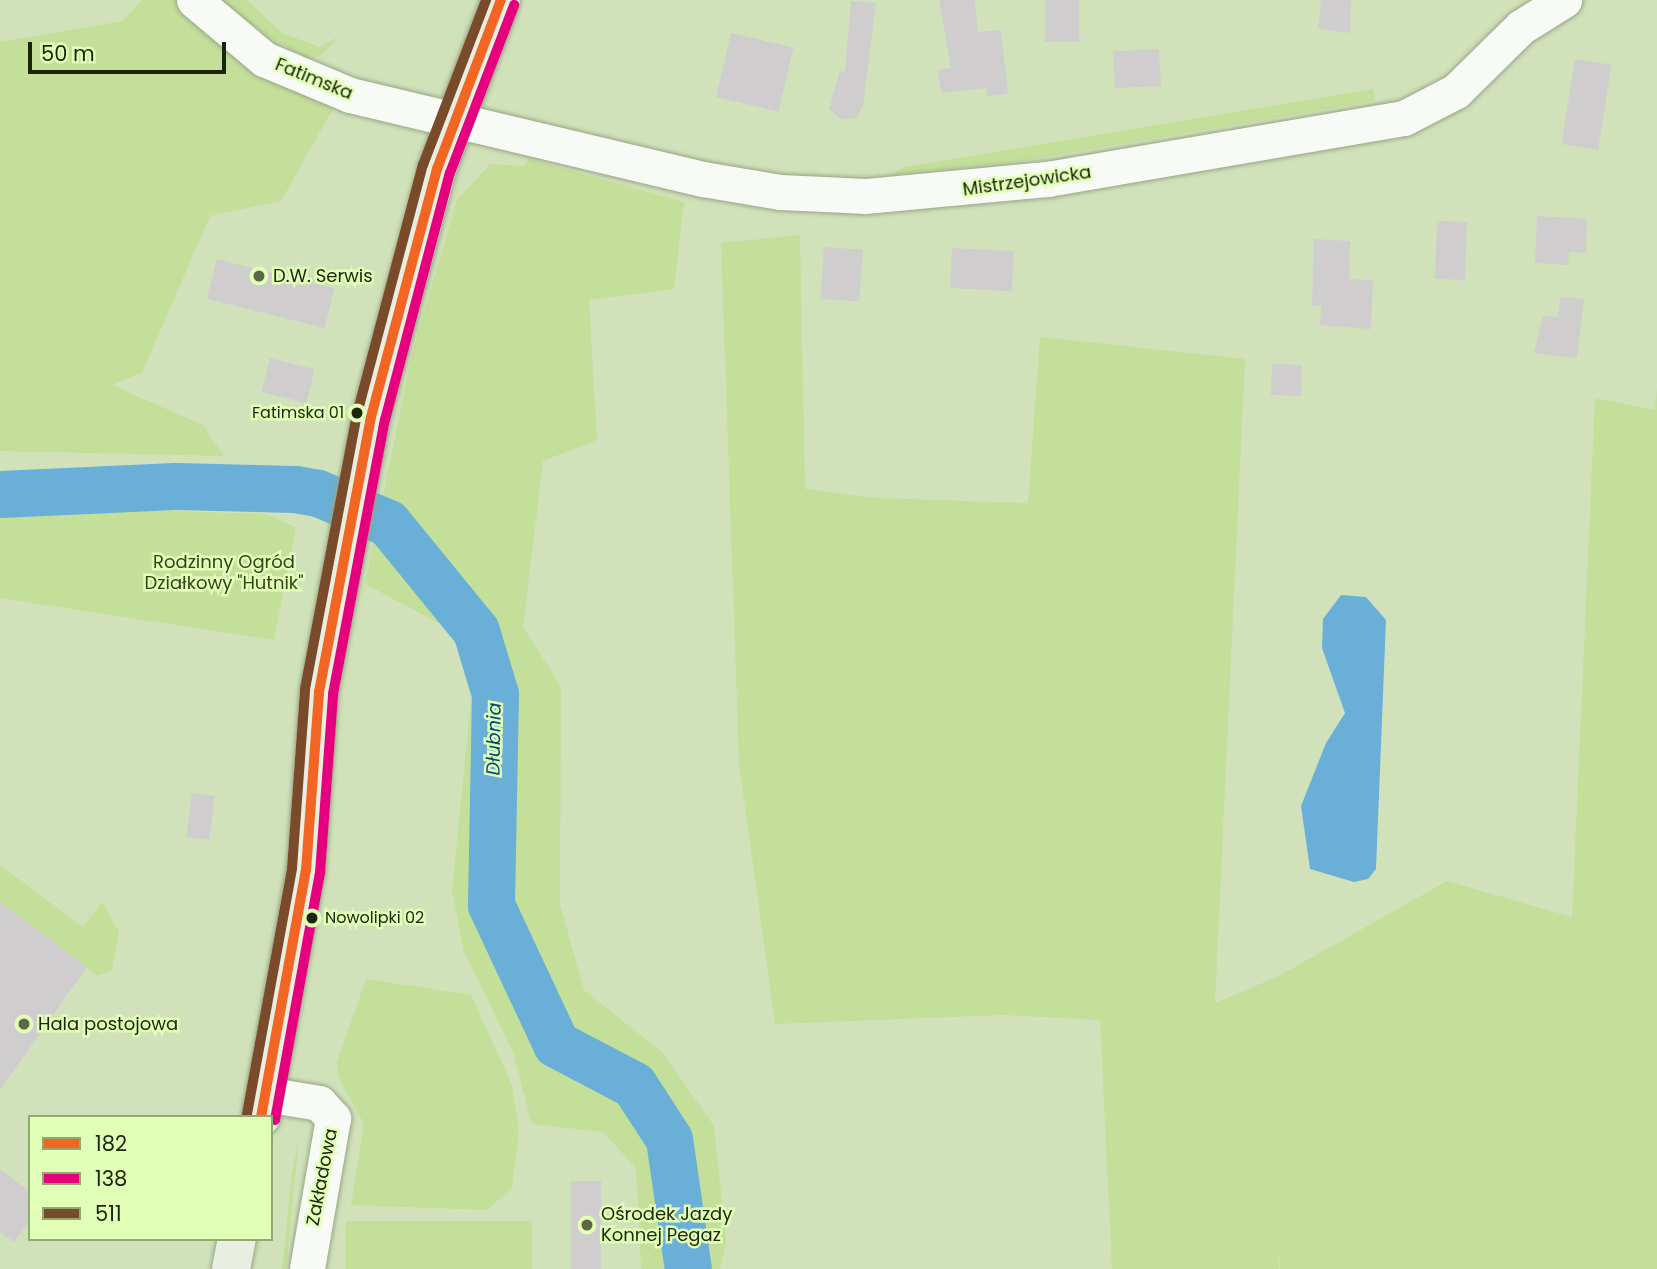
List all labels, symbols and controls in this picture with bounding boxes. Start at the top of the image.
scale bar [32,28,229,72]
text: 50 m [41,39,95,68]
street label: Fatimska [272,54,356,104]
street label: Mistrzejowicka [961,161,1093,201]
place label: D.W. Serwis [273,265,373,287]
marker: D.W. Serwis [251,268,267,284]
place label: Fatimska 01 [252,403,344,423]
marker: Fatimska 01 [350,406,364,420]
park label: Rodzinny Ogród Działkowy "Hutnik" [145,552,303,594]
water label: Dłubnia [482,702,506,776]
place label: Nowolipki 02 [325,908,424,928]
marker: Nowolipki 02 [305,911,319,925]
place label: Hala postojowa [38,1013,178,1035]
marker: Hala postojowa [16,1016,32,1032]
legend [28,1115,273,1241]
street label: Zakładowa [302,1127,342,1227]
text: 182 [95,1129,127,1158]
text: 138 [95,1164,127,1193]
text: 511 [95,1199,122,1228]
place label: Ośrodek Jazdy Konnej Pegaz [601,1204,732,1246]
marker: Ośrodek Jazdy Konnej Pegaz [579,1217,595,1233]

